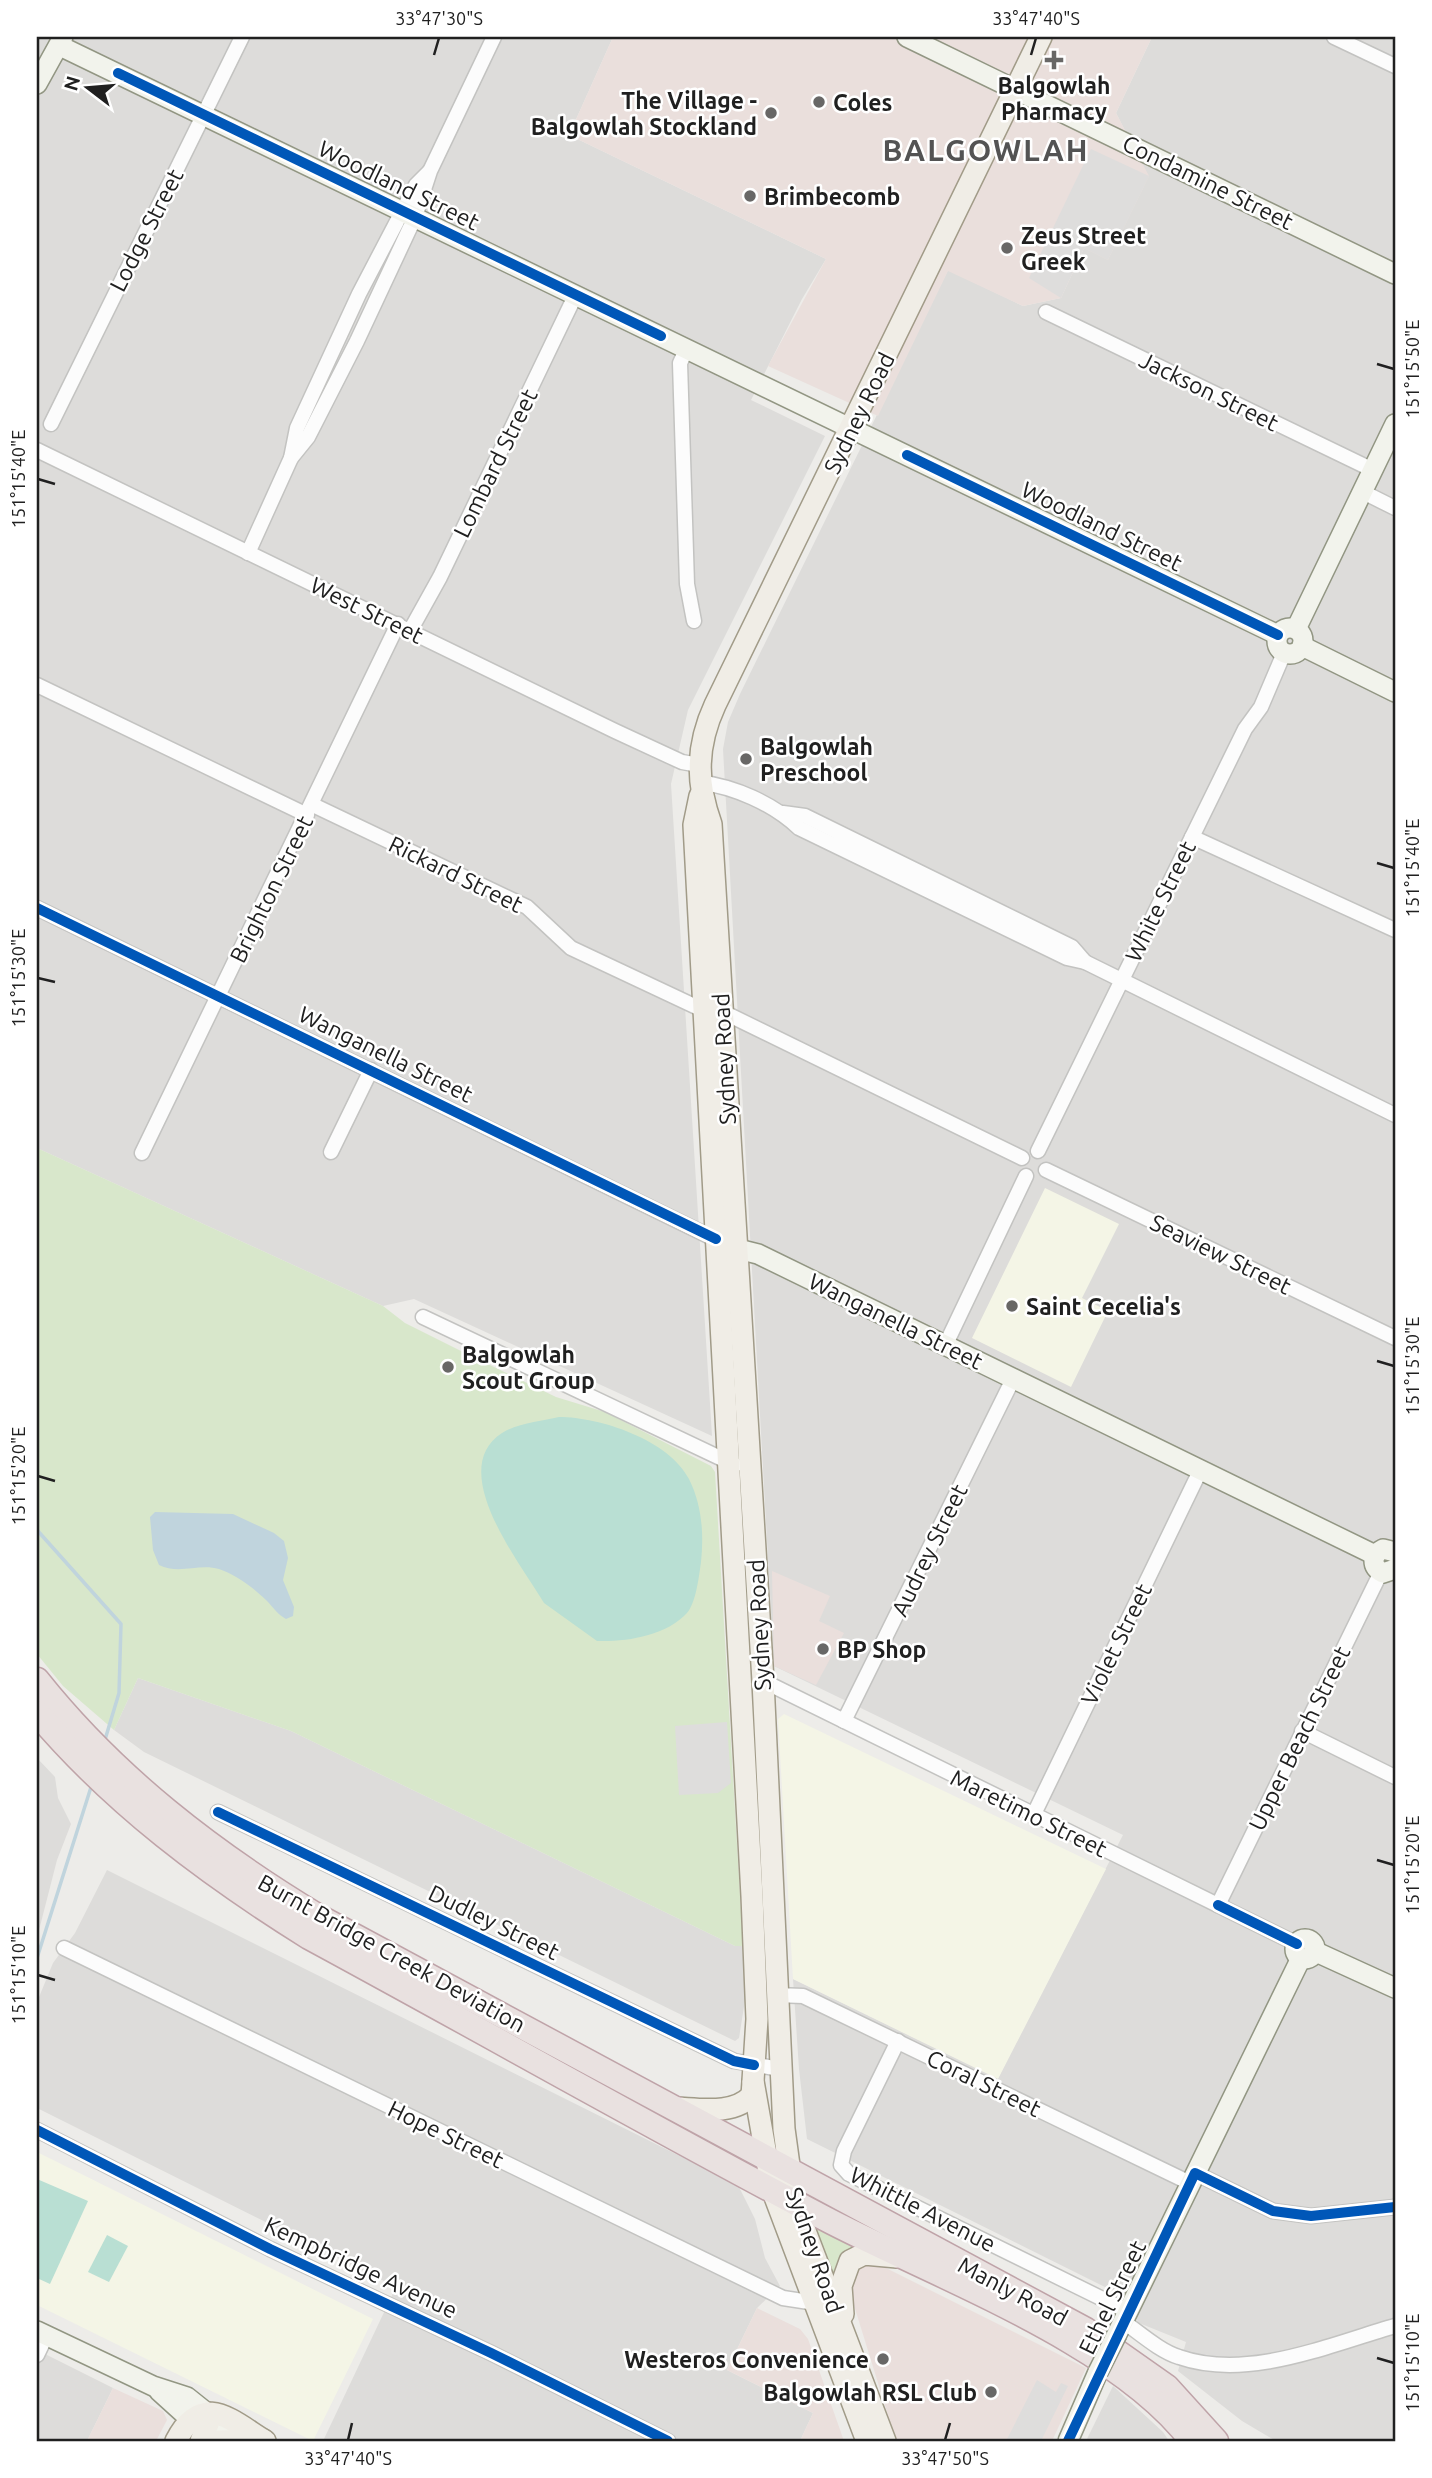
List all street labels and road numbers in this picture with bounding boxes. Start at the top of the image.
street label: Condamine Street [1119,130,1297,234]
street label: Woodland Street [315,135,483,235]
street label: Lodge Street [104,165,188,295]
street label: Jackson Street [1135,347,1283,435]
street label: Sydney Road [819,348,899,478]
street label: Lombard Street [448,385,542,541]
street label: Woodland Street [1018,476,1186,576]
street label: West Street [307,572,427,648]
street label: Brighton Street [225,811,317,967]
street label: Rickard Street [385,831,527,917]
street label: White Street [1120,837,1200,965]
street label: Sydney Road [708,993,740,1125]
street label: Wanganella Street [295,1001,477,1107]
street label: Seaview Street [1147,1209,1295,1299]
street label: Wanganella Street [805,1268,987,1374]
street label: Audrey Street [886,1480,972,1620]
street label: Sydney Road [743,1559,775,1691]
street label: Violet Street [1076,1579,1156,1709]
street label: Upper Beach Street [1244,1642,1354,1834]
street label: Maretimo Street [947,1764,1111,1862]
street label: Burnt Bridge Creek Deviation [254,1869,530,2037]
street label: Dudley Street [425,1880,563,1964]
street label: Coral Street [923,2045,1045,2121]
street label: Hope Street [384,2095,508,2173]
street label: Whittle Avenue [846,2162,1000,2256]
street label: Sydney Road [782,2184,848,2316]
street label: Kempbridge Avenue [261,2211,461,2323]
street label: Ethel Street [1074,2236,1150,2358]
street label: Manly Road [954,2252,1072,2330]

